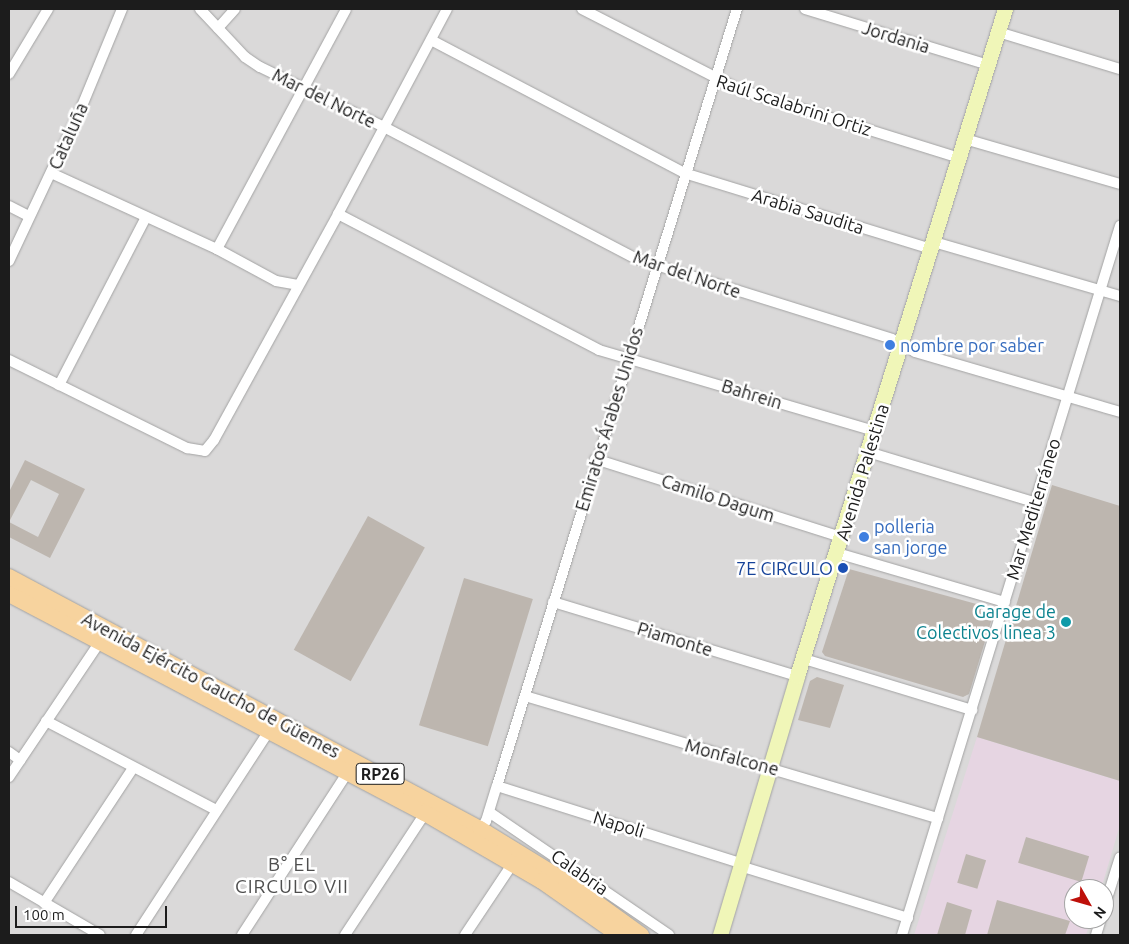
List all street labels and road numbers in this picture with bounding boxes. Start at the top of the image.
street label: Jordania [859,16,933,58]
street label: Mar del Norte [269,64,379,132]
street label: Raúl Scalabrini Ortiz [714,70,874,140]
street label: Cataluña [44,99,92,173]
street label: Arabia Saudita [749,184,867,238]
street label: Mar del Norte [630,246,744,302]
street label: Emiratos Árabes Unidos [571,324,647,514]
street label: Bahrein [719,375,785,413]
street label: Avenida Palestina [831,401,893,543]
street label: Mar Mediterráneo [1001,436,1065,582]
street label: Camilo Dagum [659,470,777,526]
street label: Avenida Ejército Gaucho de Güemes [78,608,344,762]
street label: Piamonte [635,617,715,661]
street label: Monfalcone [683,734,781,780]
road number: RP26 [355,761,405,788]
street label: Napoli [591,806,647,842]
street label: Calabria [547,844,613,900]

